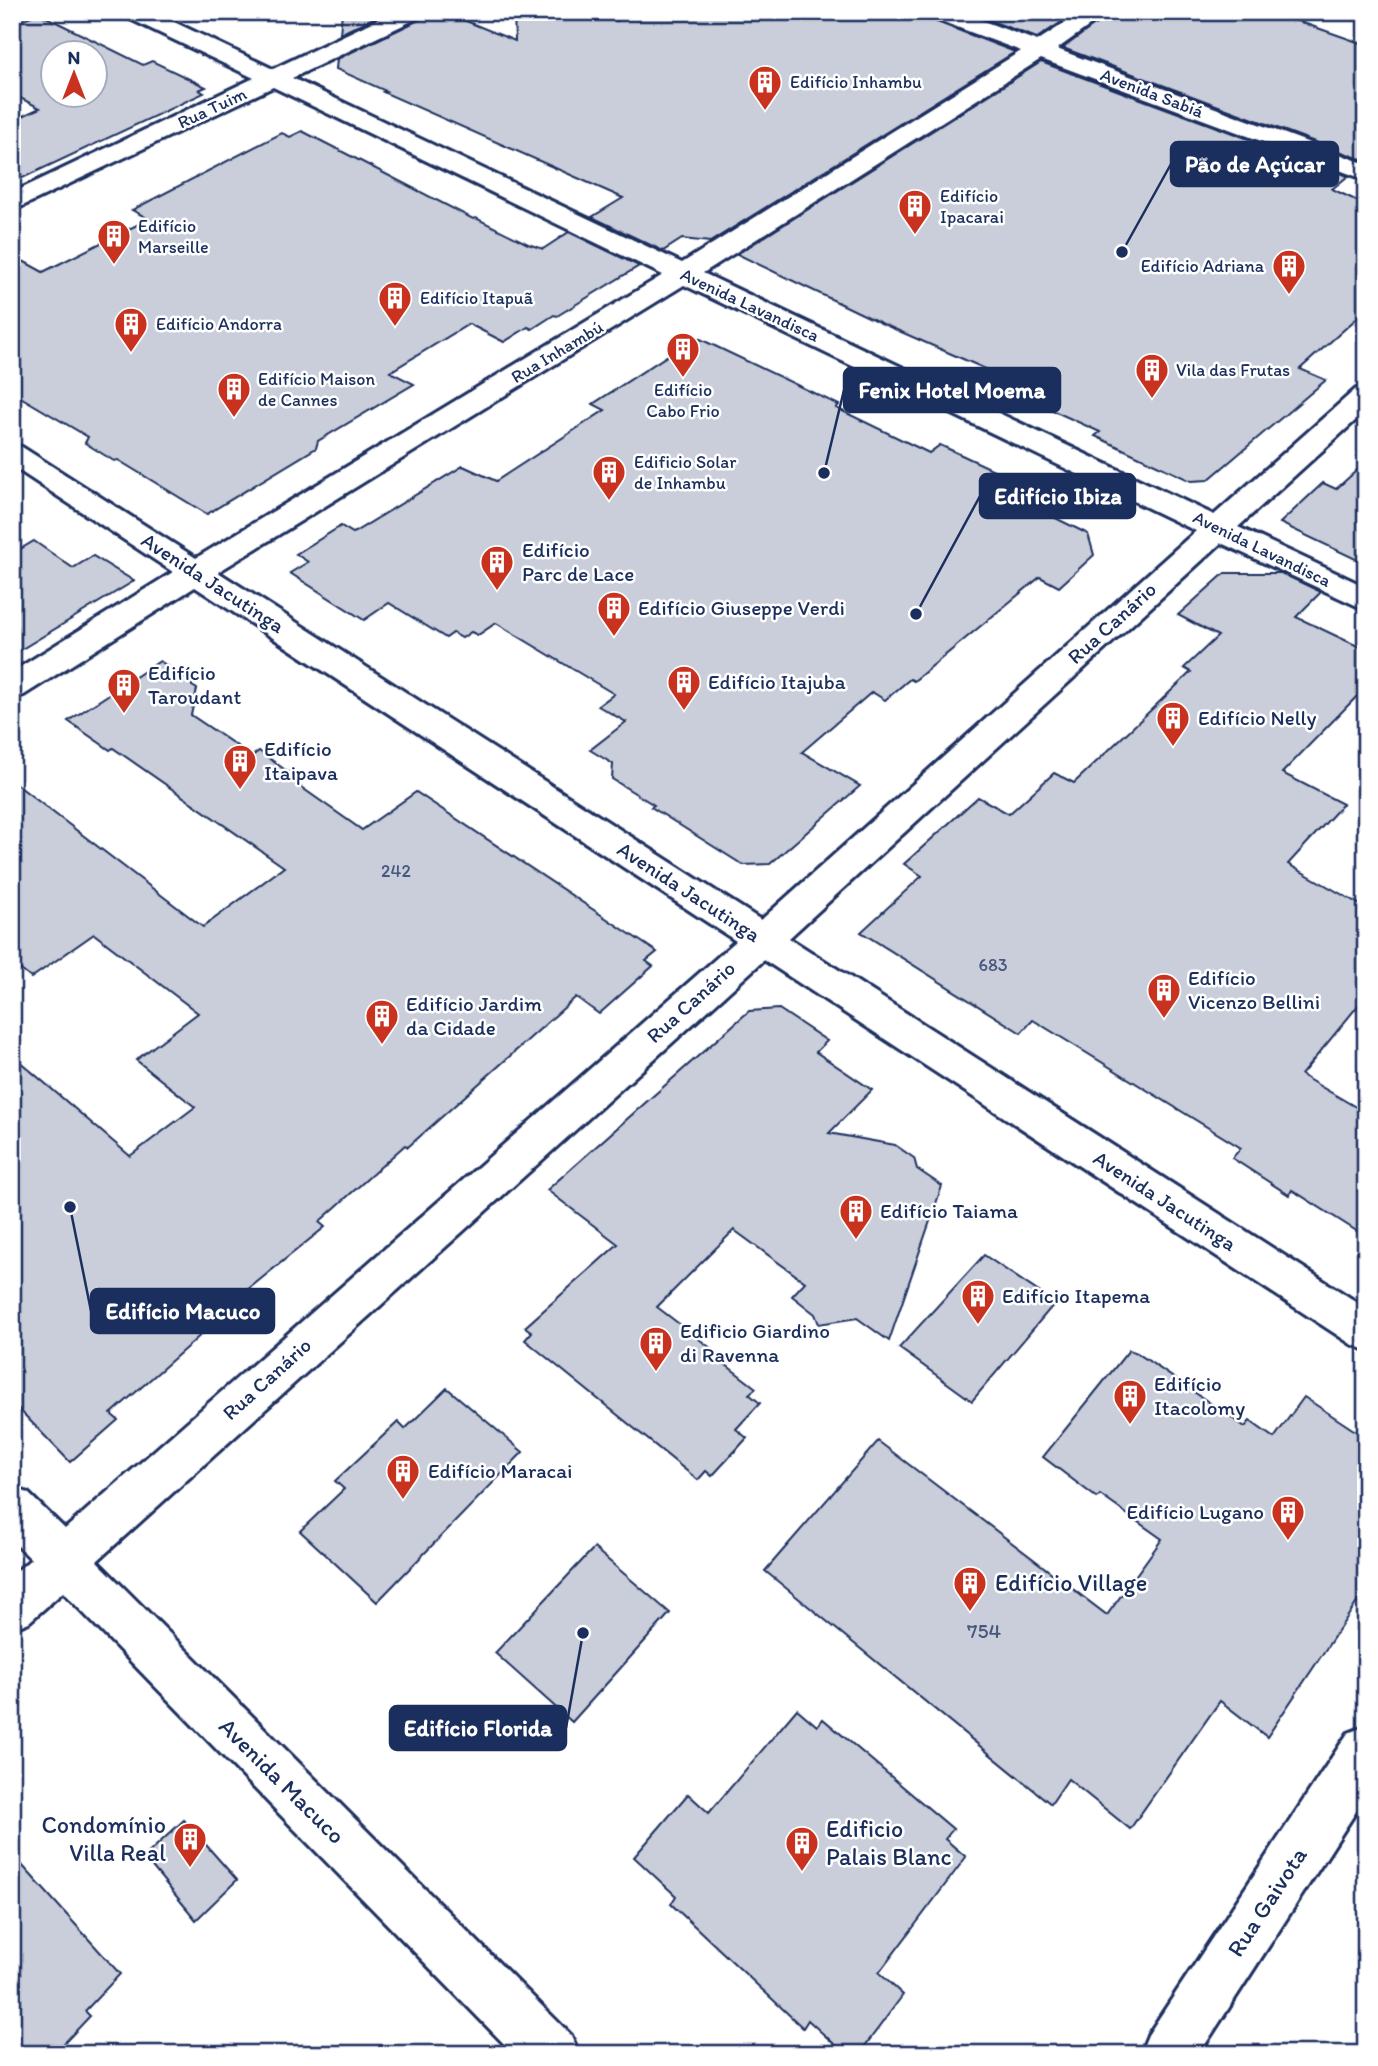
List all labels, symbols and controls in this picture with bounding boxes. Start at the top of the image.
north arrow [38,38,108,108]
text: N [68,46,80,69]
building icon: Edifício Inhambu [746,63,784,112]
street label: Avenida Sabiá [1097,63,1207,123]
place label: Edifício Inhambu [790,71,922,93]
street label: Rua Tuim [174,82,250,134]
callout: Pão de Açúcar [1171,142,1338,186]
text: Pão de Açúcar [1185,150,1326,178]
place label: Edifício Ipacarai [940,185,1004,228]
building icon: Edifício Ipacarai [896,187,934,236]
place label: Edifício Marseille [138,215,209,258]
building icon: Edifício Marseille [95,217,133,266]
building icon: Edifício Adriana [1270,247,1308,296]
place label: Edifício Adriana [1141,255,1265,277]
street label: Avenida Lavandisca [677,263,823,347]
building icon: Edifício Itapuã [376,279,414,328]
place label: Edifício Itapuã [420,287,534,309]
building icon: Edifício Andorra [112,305,150,354]
place label: Edifício Andorra [156,313,282,335]
street label: Rua Inhambú [507,316,607,388]
building icon: Edifício Cabo Frio [664,330,702,379]
building icon: Vila das Frutas [1133,351,1171,400]
place label: Vila das Frutas [1176,359,1290,381]
place label: Edifício Maison de Cannes [258,368,375,411]
callout: Fenix Hotel Moema [844,368,1060,412]
building icon: Edifício Maison de Cannes [215,370,253,419]
text: Fenix Hotel Moema [858,376,1047,404]
place label: Edifício Cabo Frio [646,379,720,422]
place label: Edificio Solar de Inhambu [634,451,737,494]
building icon: Edificio Solar de Inhambu [590,453,628,502]
callout: Edifício Ibiza [980,474,1135,518]
text: Edifício Ibiza [994,482,1122,510]
street label: Avenida Lavandisca [1189,506,1335,592]
street label: Avenida Jacutinga [137,527,289,638]
place label: Edifício Parc de Lace [522,537,634,586]
building icon: Edifício Parc de Lace [478,543,516,592]
street label: Rua Canário [1062,576,1161,669]
building icon: Edifício Giuseppe Verdi [595,589,633,638]
place label: Edifício Giuseppe Verdi [638,595,845,620]
place label: Edifício Taroudant [148,660,241,709]
building icon: Edifício Itajuba [665,663,703,712]
building icon: Edifício Taroudant [105,666,143,715]
place label: Edifício Itajuba [708,669,846,694]
building icon: Edifício Nelly [1154,699,1192,748]
place label: Edifício Nelly [1198,705,1317,730]
place label: Edifício Itaipava [264,736,338,785]
building icon: Edifício Itaipava [221,742,259,791]
street label: Avenida Jacutinga [613,836,765,947]
house number: 242 [381,860,411,882]
house number: 683 [978,954,1008,976]
street label: Rua Canário [641,955,740,1048]
place label: Edifício Vicenzo Bellini [1188,965,1320,1014]
building icon: Edifício Vicenzo Bellini [1145,971,1183,1020]
place label: Edifício Jardim da Cidade [406,991,542,1040]
building icon: Edifício Jardim da Cidade [363,997,401,1046]
street label: Avenida Jacutinga [1089,1145,1241,1256]
building icon: Edifício Taiama [837,1192,875,1241]
place label: Edifício Taiama [880,1198,1018,1223]
building icon: Edifício Itapema [959,1277,997,1326]
place label: Edifício Itapema [1002,1283,1150,1308]
callout: Edifício Macuco [91,1289,274,1333]
text: Edifício Macuco [106,1297,261,1325]
place label: Edificio Giardino di Ravenna [680,1318,830,1367]
building icon: Edificio Giardino di Ravenna [637,1324,675,1373]
street label: Rua Canário [217,1332,316,1425]
place label: Edifício Itacolomy [1154,1371,1245,1420]
building icon: Edifício Itacolomy [1111,1377,1149,1426]
building icon: Edifício Maracai [384,1452,422,1501]
place label: Edifício Maracai [428,1458,572,1483]
building icon: Edifício Lugano [1269,1493,1307,1542]
place label: Edifício Lugano [1127,1499,1264,1524]
building icon: Edifício Village [951,1564,989,1613]
place label: Edifício Village [995,1568,1147,1597]
house number: 754 [967,1618,1001,1643]
callout: Edifício Florida [390,1706,566,1750]
street label: Avenida Macuco [213,1712,351,1850]
text: Edifício Florida [404,1714,553,1742]
place label: Condomínio Villa Real [41,1810,166,1867]
place label: Edificio Palais Blanc [826,1814,952,1871]
building icon: Condomínio Villa Real [171,1820,209,1869]
building icon: Edificio Palais Blanc [783,1824,821,1873]
street label: Rua Gaivota [1220,1841,1313,1962]

